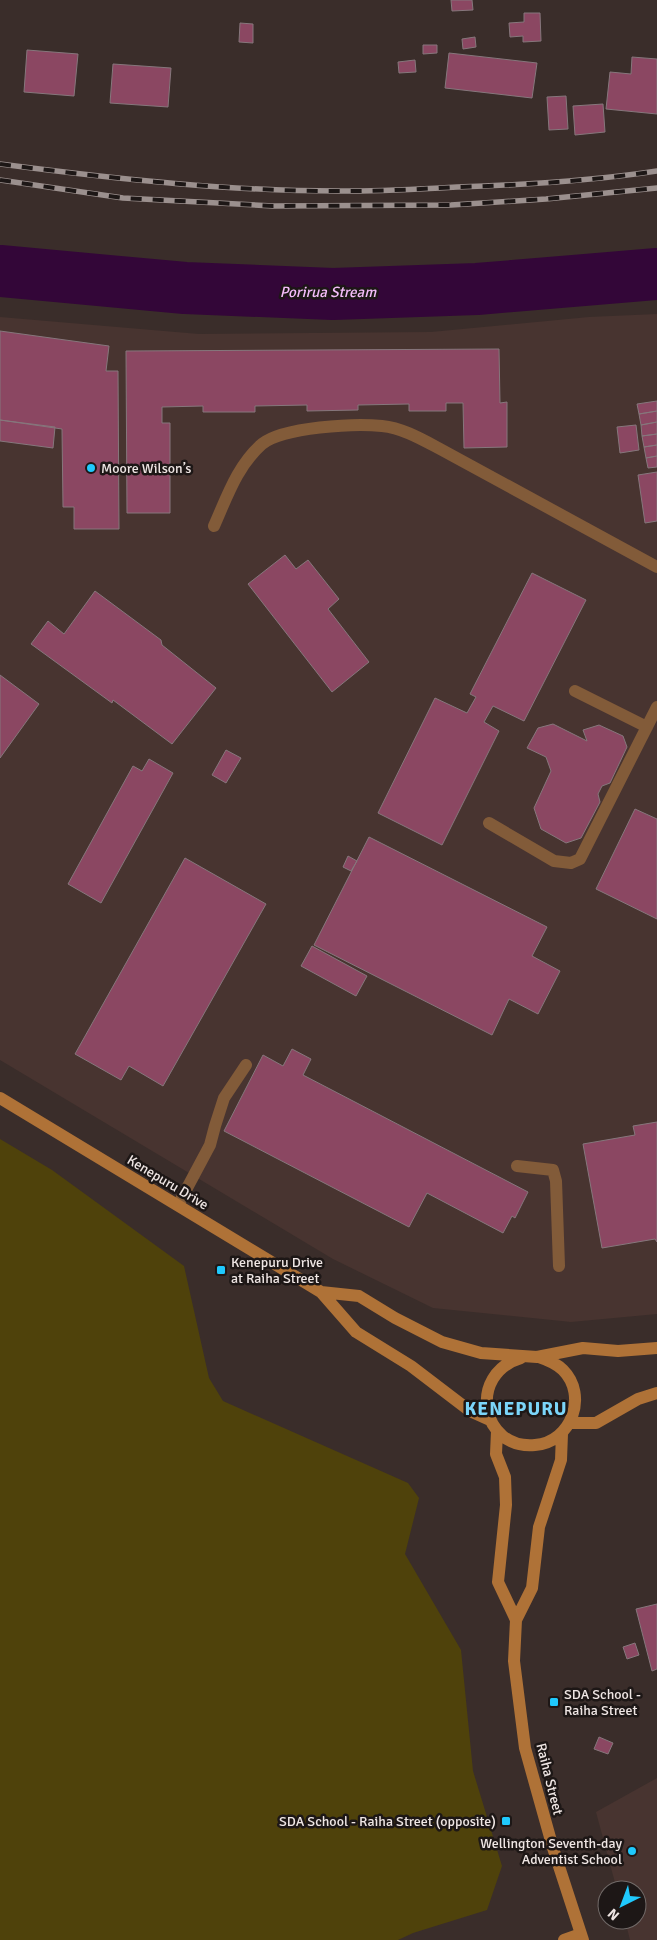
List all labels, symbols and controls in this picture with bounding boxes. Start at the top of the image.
water label: Porirua Stream [280,283,377,301]
place label: Moore Wilson’s [101,460,191,477]
marker: Moore Wilson’s [85,462,97,474]
street label: Kenepuru Drive [124,1151,212,1213]
place label: Kenepuru Drive at Raiha Street [231,1254,323,1287]
marker: Kenepuru Drive at Raiha Street [215,1264,227,1276]
district label: KENEPURU [464,1397,568,1421]
place label: SDA School - Raiha Street [564,1686,641,1719]
marker: SDA School - Raiha Street [548,1696,560,1708]
street label: Raiha Street [532,1741,567,1817]
place label: SDA School - Raiha Street (opposite) [279,1813,496,1830]
marker: SDA School - Raiha Street (opposite) [500,1815,512,1827]
place label: Wellington Seventh-day Adventist School [480,1835,622,1868]
marker: Wellington Seventh-day Adventist School [626,1845,638,1857]
north arrow [597,1880,647,1930]
text: N [604,1905,623,1924]

